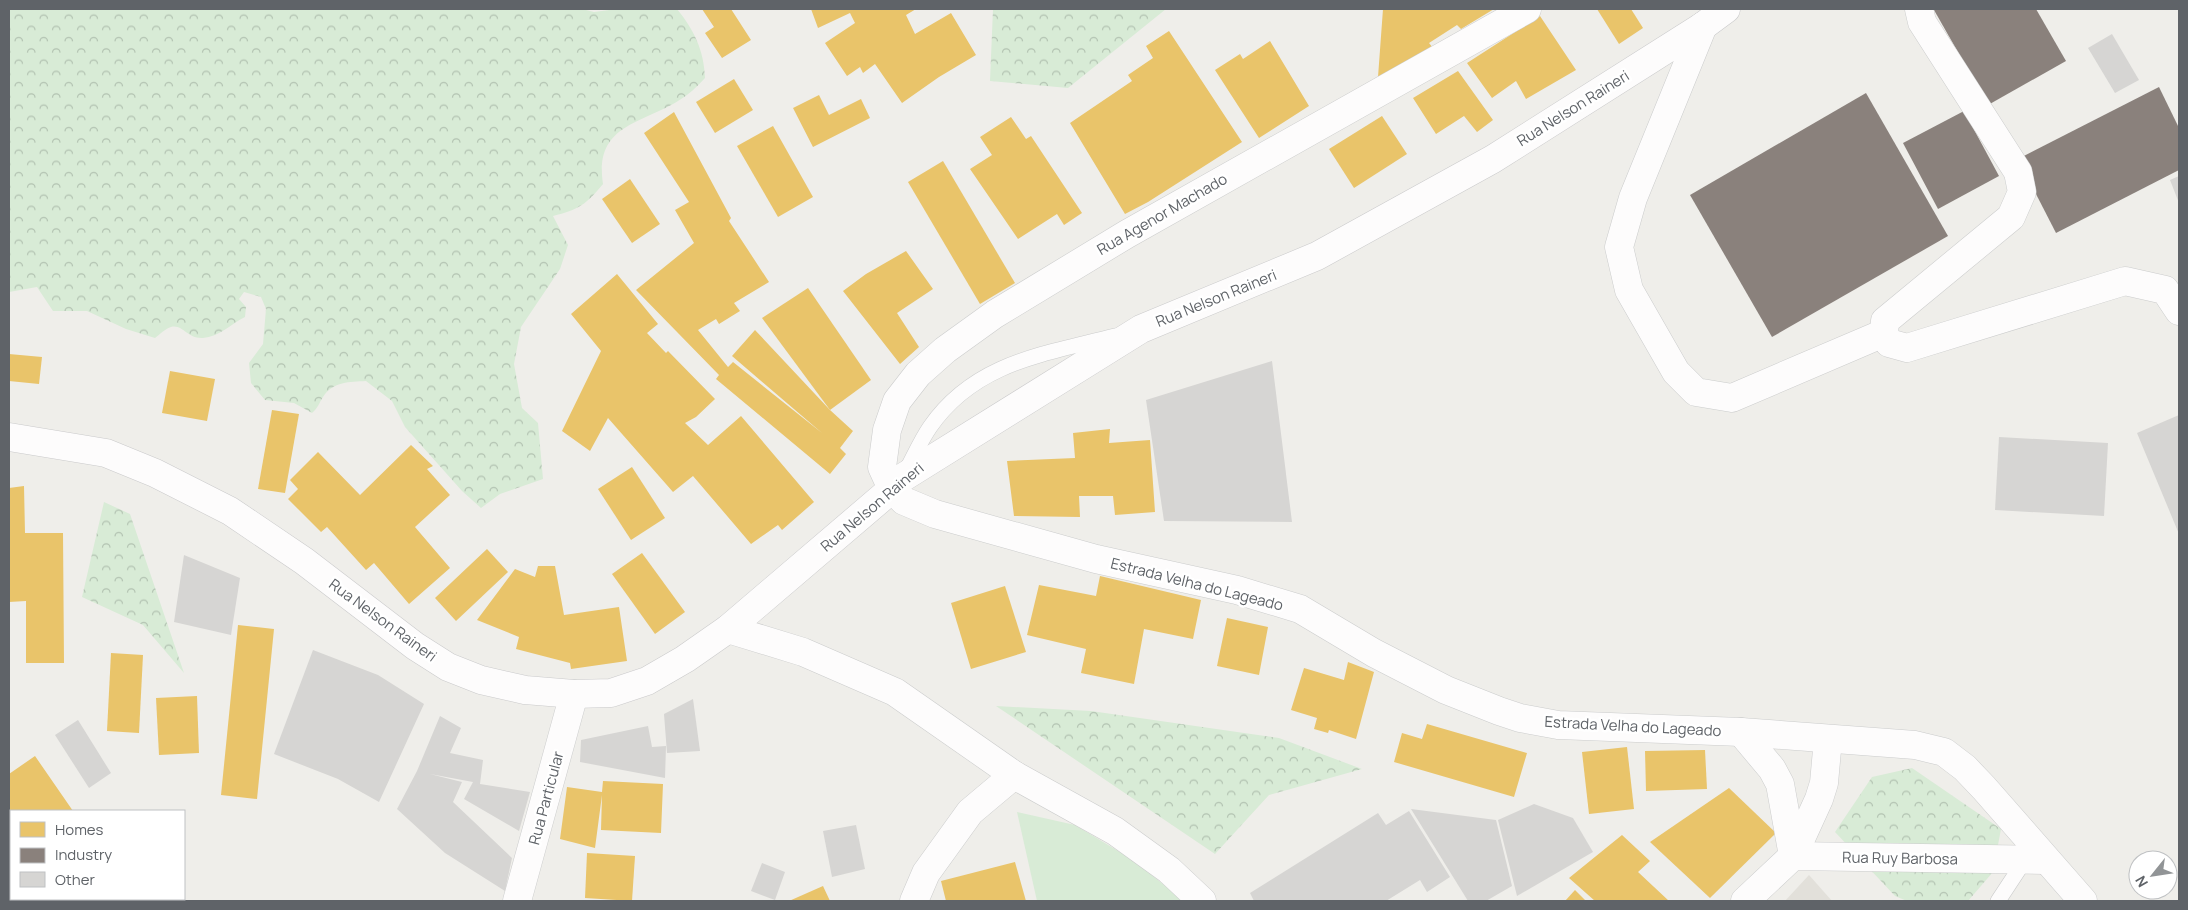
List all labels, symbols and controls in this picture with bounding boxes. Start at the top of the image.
street label: Rua Nelson Raineri [1513,65,1633,151]
street label: Rua Agenor Machado [1093,168,1231,260]
street label: Rua Nelson Raineri [1152,264,1280,332]
street label: Rua Nelson Raineri [816,458,928,556]
street label: Estrada Velha do Lageado [1109,552,1286,616]
street label: Rua Nelson Raineri [325,574,441,666]
street label: Estrada Velha do Lageado [1544,711,1722,741]
street label: Rua Particular [523,748,569,847]
legend [10,810,185,900]
text: Homes [55,819,104,840]
text: Industry [55,844,112,865]
street label: Rua Ruy Barbosa [1842,846,1958,870]
north arrow [2128,850,2178,900]
text: Other [55,869,96,890]
text: N [2131,873,2152,891]

